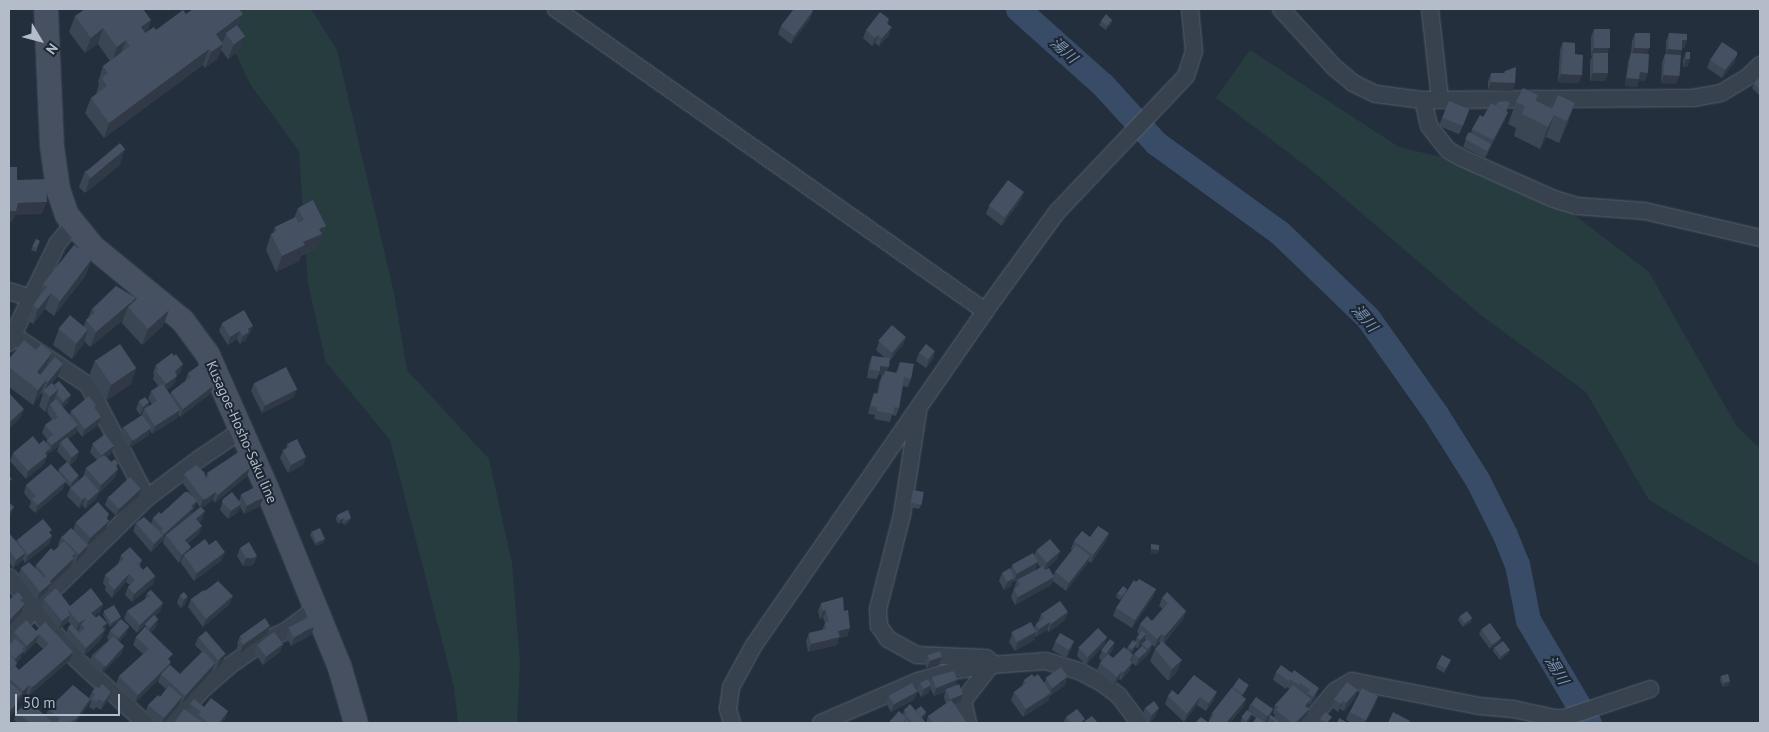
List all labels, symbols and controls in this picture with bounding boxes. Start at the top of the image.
north arrow [15,15,65,65]
water label: 湯川 [1047,33,1081,67]
text: N [42,40,62,58]
water label: 湯川 [1348,301,1382,335]
street label: Kusagoe-Hosho-Saku line [203,358,281,506]
water label: 湯川 [1542,653,1572,687]
scale bar [18,684,122,716]
text: 50 m [23,693,56,712]

